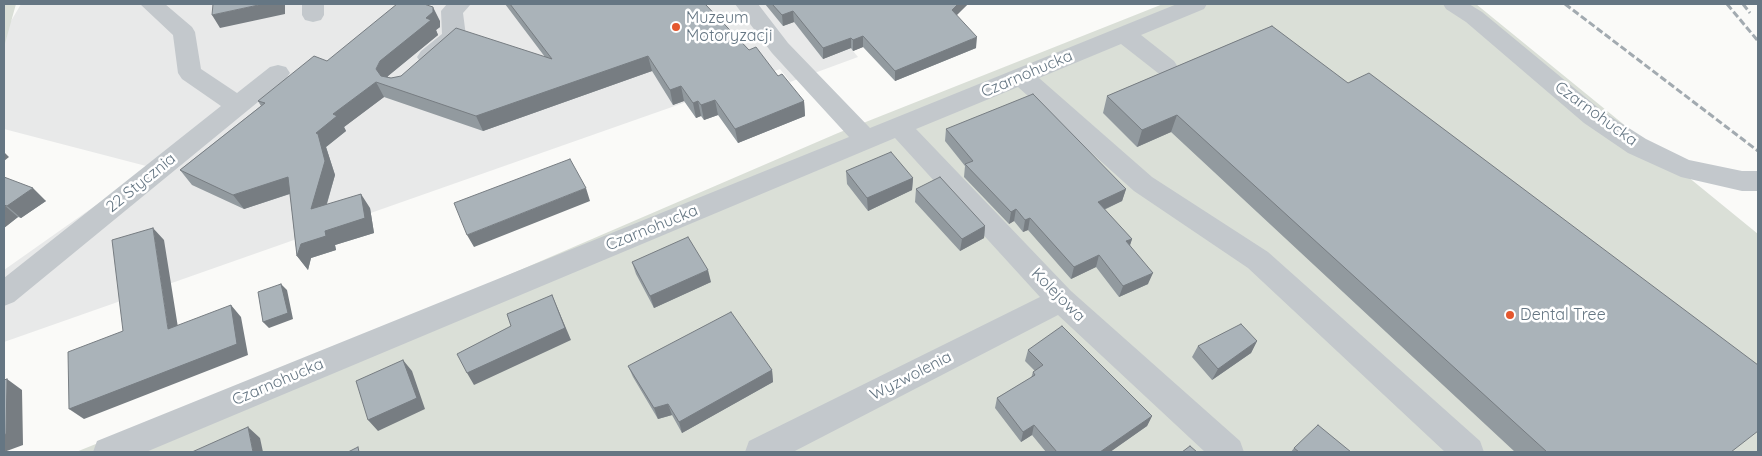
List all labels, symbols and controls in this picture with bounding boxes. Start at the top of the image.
place label: Muzeum Motoryzacji [686,8,773,46]
marker: Muzeum Motoryzacji [670,21,682,33]
street label: Czarnohucka [978,46,1076,102]
street label: Czarnohucka [1551,78,1641,150]
street label: 22 Stycznia [102,149,180,217]
street label: Czarnohucka [603,201,701,255]
street label: Kolejowa [1027,264,1089,326]
place label: Dental Tree [1520,305,1606,325]
marker: Dental Tree [1504,309,1516,321]
street label: Wyzwolenia [867,347,955,405]
street label: Czarnohucka [229,354,327,410]

